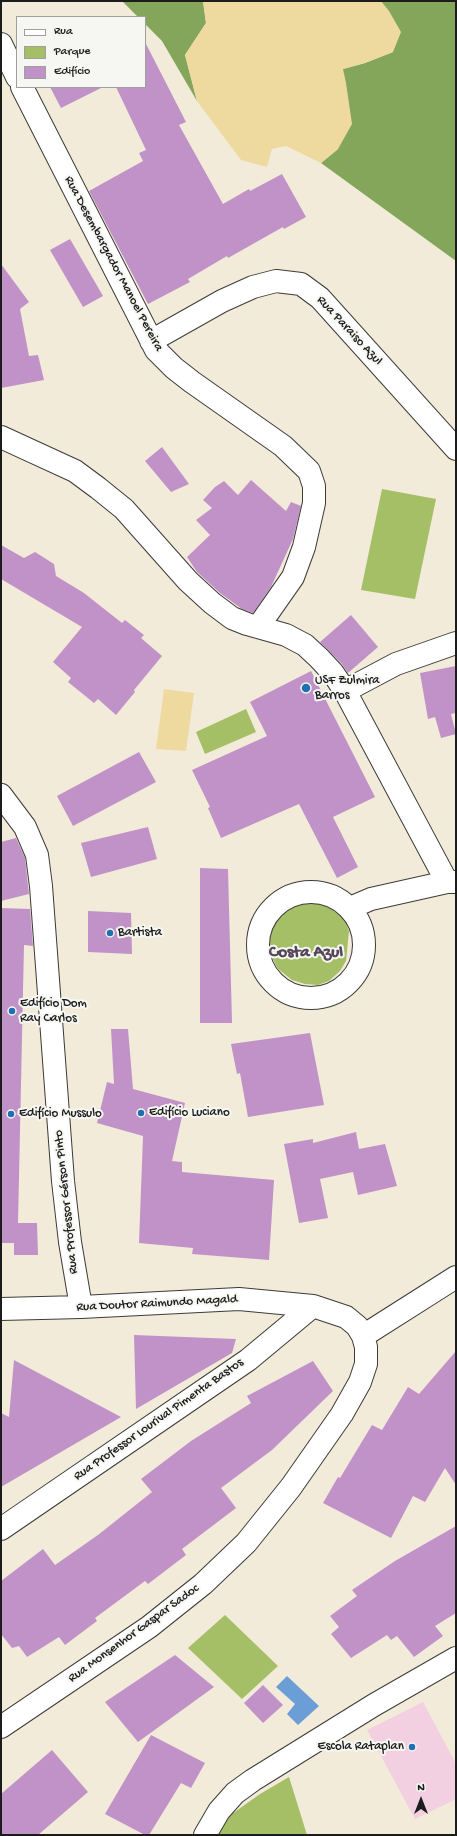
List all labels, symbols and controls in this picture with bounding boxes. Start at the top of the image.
legend [16,16,146,88]
text: Rua [54,25,73,39]
text: Parque [54,45,91,59]
text: Edifício [54,65,90,79]
street label: Rua Desembargador Manoel Pereira [60,174,166,354]
street label: Rua Paraiso Azul [313,293,385,369]
place label: USF Zulmira Barros [315,673,380,704]
marker: USF Zulmira Barros [300,682,312,694]
place label: Bartista [118,925,162,941]
marker: Bartista [105,928,115,938]
district label: Costa Azul [269,943,343,963]
place label: Edifício Dom Ray Carlos [20,996,87,1027]
marker: Edifício Dom Ray Carlos [7,1006,17,1016]
place label: Edifício Luciano [149,1105,230,1121]
place label: Edifício Mussulo [19,1106,102,1122]
marker: Edifício Luciano [136,1108,146,1118]
marker: Edifício Mussulo [6,1109,16,1119]
street label: Rua Professor Gérson Pinto [52,1129,82,1275]
street label: Rua Doutor Raimundo Magald [76,1292,238,1316]
street label: Rua Professor Lourival Pimenta Bastos [71,1355,247,1485]
street label: Rua Monsenhor Gaspar Sadoc [66,1581,202,1687]
place label: Escola Rataplan [318,1739,404,1755]
marker: Escola Rataplan [407,1742,417,1752]
north arrow [401,1780,441,1820]
text: N [417,1782,425,1794]

